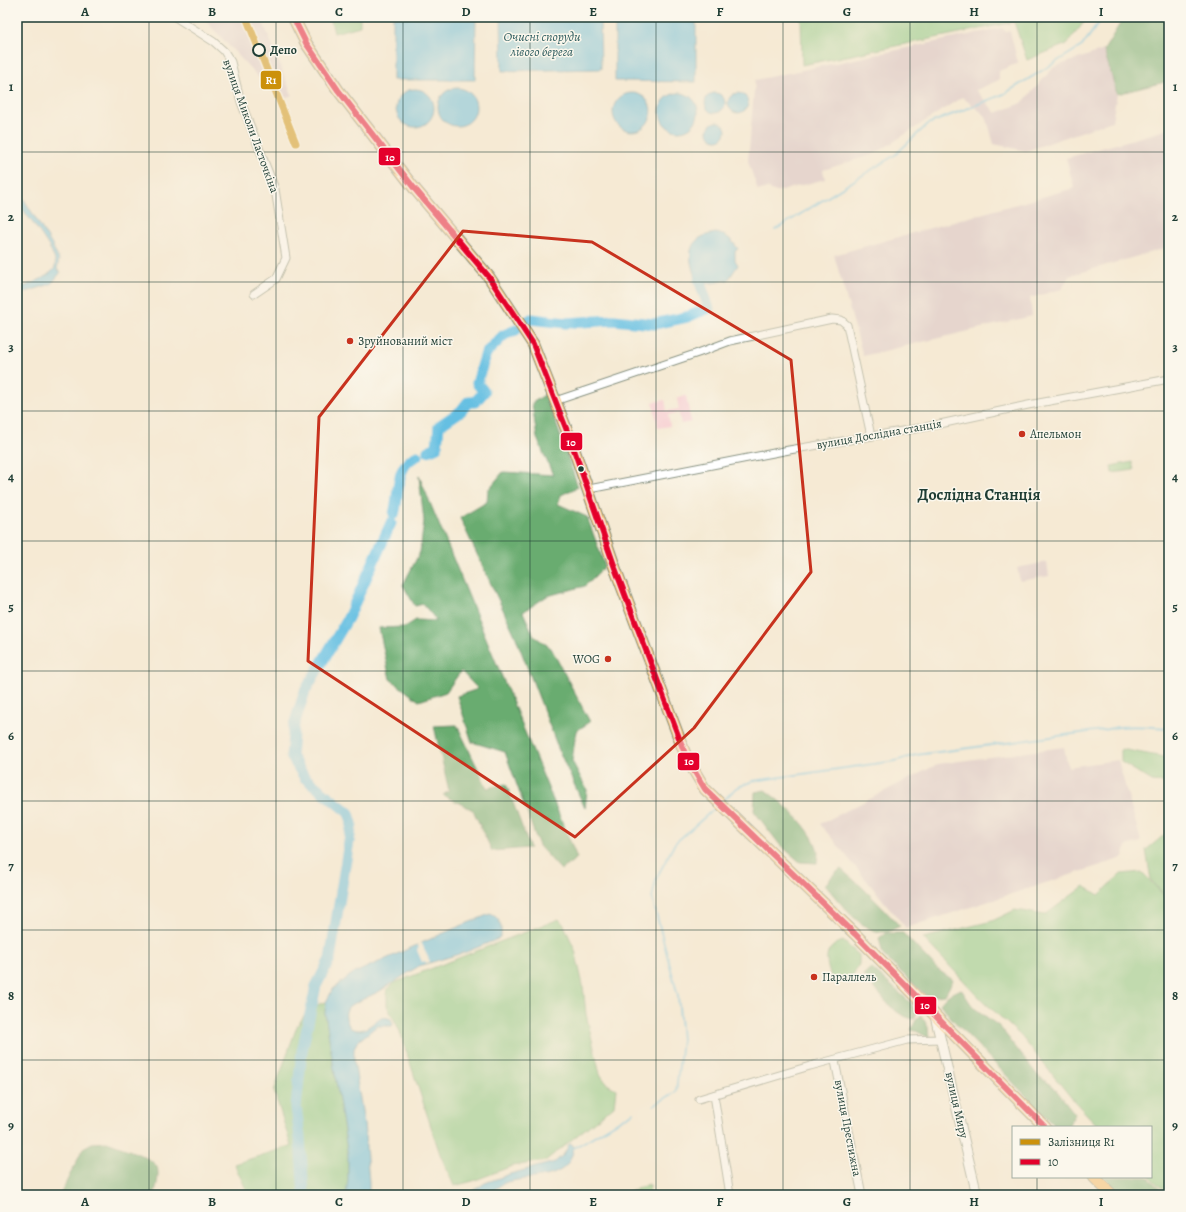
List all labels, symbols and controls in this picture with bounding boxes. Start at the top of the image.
text: A [80,3,90,20]
text: B [208,3,216,20]
text: C [335,3,343,20]
text: D [461,3,471,20]
text: E [589,3,597,20]
text: F [717,3,724,20]
text: G [843,3,851,20]
text: H [969,3,979,20]
text: I [1099,3,1104,20]
water label: Очисні споруди лівого берега [504,28,581,60]
place label: Депо [270,42,297,58]
marker: Депо [252,43,266,57]
street label: вулиця Миколи Ласточкіна [219,57,283,195]
line badge: R1 [260,70,282,90]
text: R1 [266,73,277,88]
text: 1 [9,78,14,95]
text: 1 [1173,78,1178,95]
line badge: 10 [378,147,401,166]
text: 10 [385,150,395,165]
text: 2 [8,208,15,225]
text: 2 [1172,208,1179,225]
place label: Зруйнований міст [358,333,453,349]
marker: Зруйнований міст [345,336,355,346]
text: 3 [8,338,14,355]
text: 3 [1172,338,1178,355]
street label: вулиця Дослідна станція [815,415,943,453]
place label: Апельмон [1029,426,1081,442]
marker: Апельмон [1017,429,1027,439]
line badge: 10 [560,432,583,451]
text: 10 [566,435,576,450]
unlabelled marker [576,464,586,474]
text: 4 [8,468,14,485]
text: 4 [1172,468,1178,485]
district label: Дослідна Станція [918,484,1040,506]
text: 5 [8,598,14,615]
text: 5 [1172,598,1178,615]
place label: WOG [572,651,600,667]
marker: WOG [603,654,613,664]
text: 6 [8,727,14,744]
text: 6 [1172,727,1178,744]
line badge: 10 [677,752,700,771]
text: 10 [684,754,694,769]
text: 7 [8,857,14,874]
text: 7 [1172,857,1178,874]
place label: Параллель [822,969,877,985]
marker: Параллель [809,972,819,982]
text: 8 [8,987,14,1004]
text: 8 [1172,987,1178,1004]
line badge: 10 [914,996,937,1015]
text: 10 [920,998,930,1013]
street label: вулиця Миру [942,1070,973,1140]
street label: вулиця Престижна [831,1078,865,1178]
text: 9 [8,1117,14,1134]
text: 9 [1172,1117,1178,1134]
legend [1012,1126,1152,1178]
text: Залізниця R1 [1048,1134,1115,1150]
text: 10 [1048,1154,1059,1170]
text: A [80,1193,90,1210]
text: B [208,1193,216,1210]
text: C [335,1193,343,1210]
text: D [461,1193,471,1210]
text: E [589,1193,597,1210]
text: F [717,1193,724,1210]
text: G [843,1193,851,1210]
text: H [969,1193,979,1210]
text: I [1099,1193,1104,1210]

